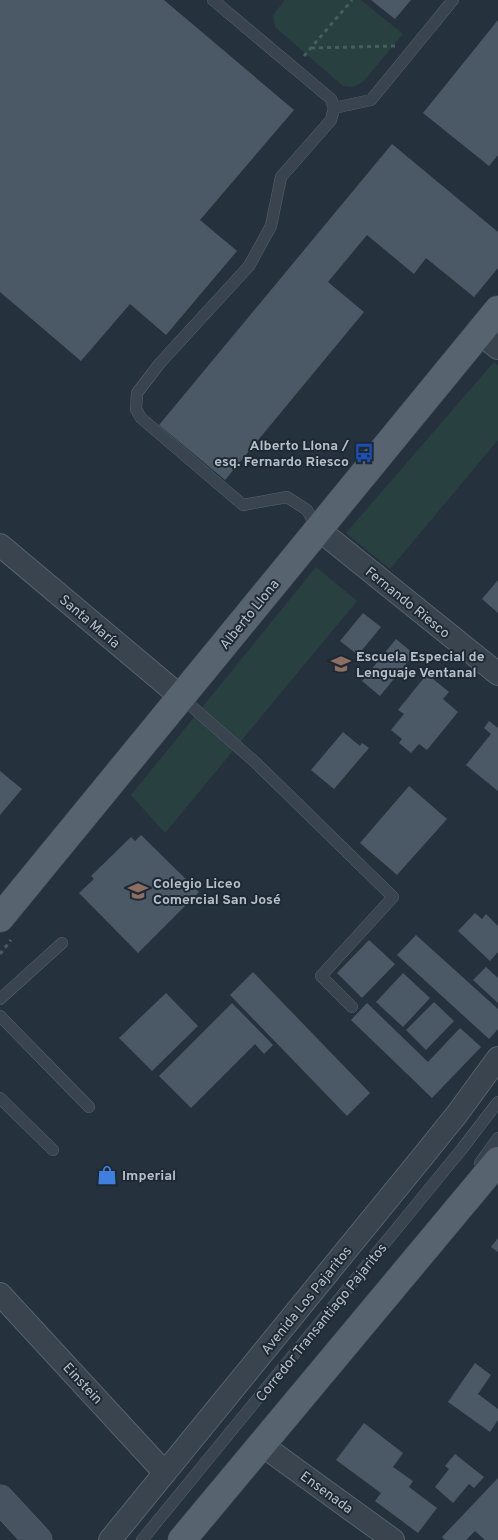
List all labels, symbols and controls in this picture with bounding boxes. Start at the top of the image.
place label: Alberto Llona / esq. Fernardo Riesco [214,438,350,471]
bus stop icon: Alberto Llona / esq. Fernardo Riesco [353,442,375,464]
street label: Fernando Riesco [361,564,453,643]
street label: Alberto Llona [217,576,284,653]
street label: Santa María [55,592,123,652]
place label: Escuela Especial de Lenguaje Ventanal [356,649,485,682]
school or university icon: Escuela Especial de Lenguaje Ventanal [330,653,352,675]
place label: Colegio Liceo Comercial San José [153,876,281,909]
school or university icon: Colegio Liceo Comercial San José [127,880,149,902]
shop icon: Imperial [96,1164,118,1186]
place label: Imperial [122,1168,176,1185]
street label: Corredor Transantiago Pajaritos [253,1240,391,1406]
street label: Avenida Los Pajaritos [258,1243,356,1359]
street label: Einstein [59,1360,105,1408]
street label: Ensenada [296,1468,356,1518]

